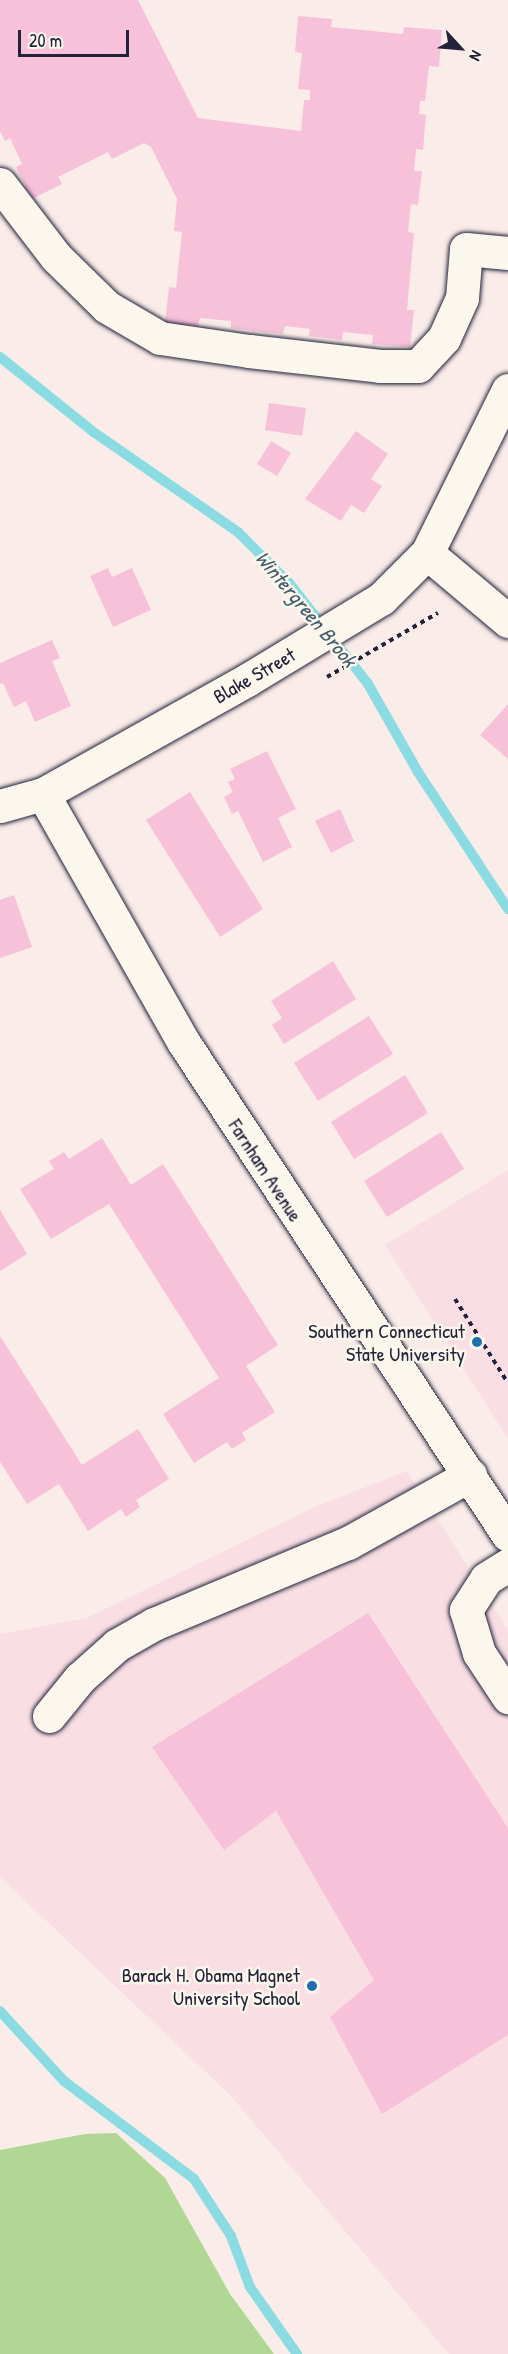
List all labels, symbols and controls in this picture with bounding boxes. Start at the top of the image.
scale bar [21,18,132,56]
north arrow [430,18,490,78]
text: 20 m [29,28,62,53]
text: N [464,47,488,65]
water label: Wintergreen Brook [250,546,362,672]
street label: Blake Street [209,642,299,708]
street label: Farnham Avenue [224,1114,308,1226]
place label: Southern Connecticut State University [308,1318,465,1365]
marker: Southern Connecticut State University [470,1335,484,1349]
place label: Barack H. Obama Magnet University School [122,1962,300,2009]
marker: Barack H. Obama Magnet University School [305,1979,319,1993]

